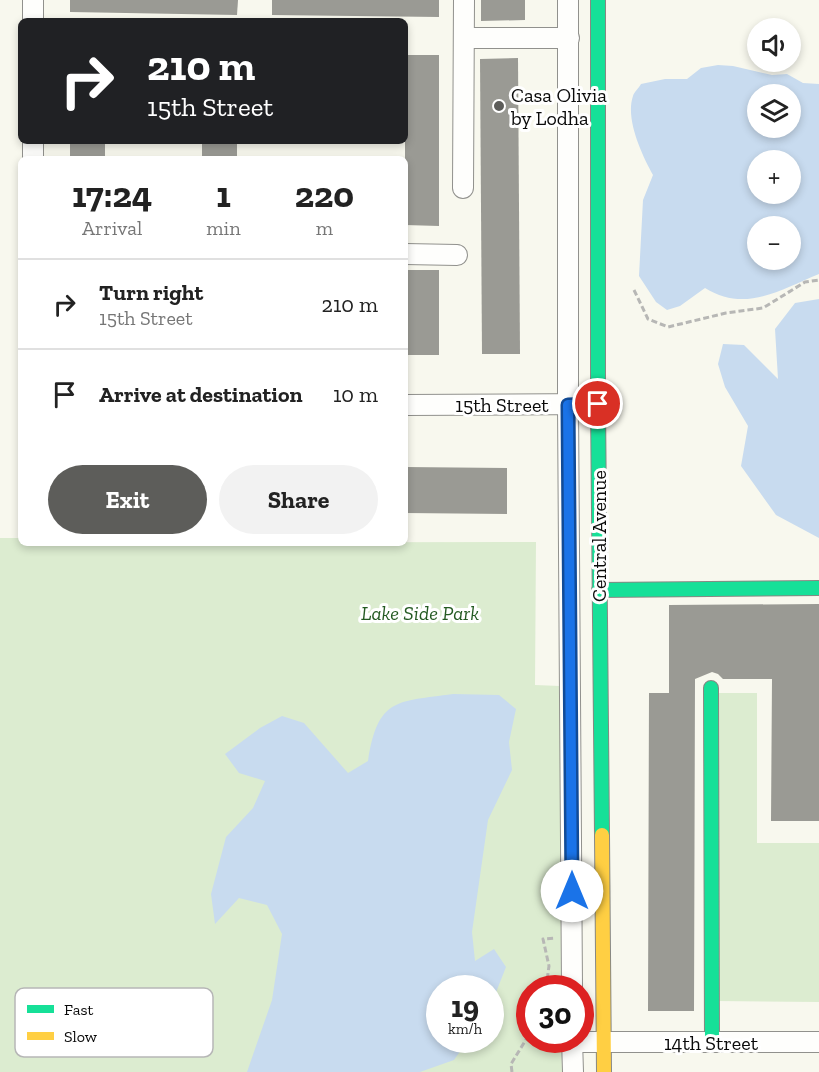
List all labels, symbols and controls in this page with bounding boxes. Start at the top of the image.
map controls [747,18,801,270]
button: sound [747,18,801,72]
text: 210 m [147,40,255,91]
icon: right [48,42,126,120]
place label: Casa Olivia by Lodha [510,83,607,130]
button: layers [747,84,801,138]
text: 15th Street [147,91,273,123]
marker: Casa Olivia by Lodha [492,99,506,113]
button: + [747,150,801,204]
text: 17:24 [72,173,152,216]
text: 1 [216,173,231,216]
text: 220 [295,173,354,216]
text: Arrival [82,216,142,240]
text: min [206,216,241,240]
text: m [316,216,333,240]
button: − [747,216,801,270]
text: Turn right [99,279,203,306]
icon: right [48,288,81,321]
text: 210 m [322,291,378,318]
text: 15th Street [99,306,193,330]
icon: arrive [48,378,81,411]
pin [572,378,623,429]
text: Arrive at destination [99,381,302,408]
text: 10 m [333,381,378,408]
icon: arrive [581,387,614,420]
street label: 15th Street [455,393,549,417]
button: Exit [48,465,207,534]
button: Share [219,465,378,534]
street label: Central Avenue [587,470,611,602]
park label: Lake Side Park [361,601,479,625]
position arrow [540,859,604,923]
speed limit sign: 30 [516,975,594,1053]
legend [15,988,213,1057]
text: 19 [451,989,479,1025]
text: Fast [64,1000,93,1019]
text: km/h [448,1020,482,1038]
text: Slow [64,1027,98,1046]
street label: 14th Street [664,1031,759,1055]

